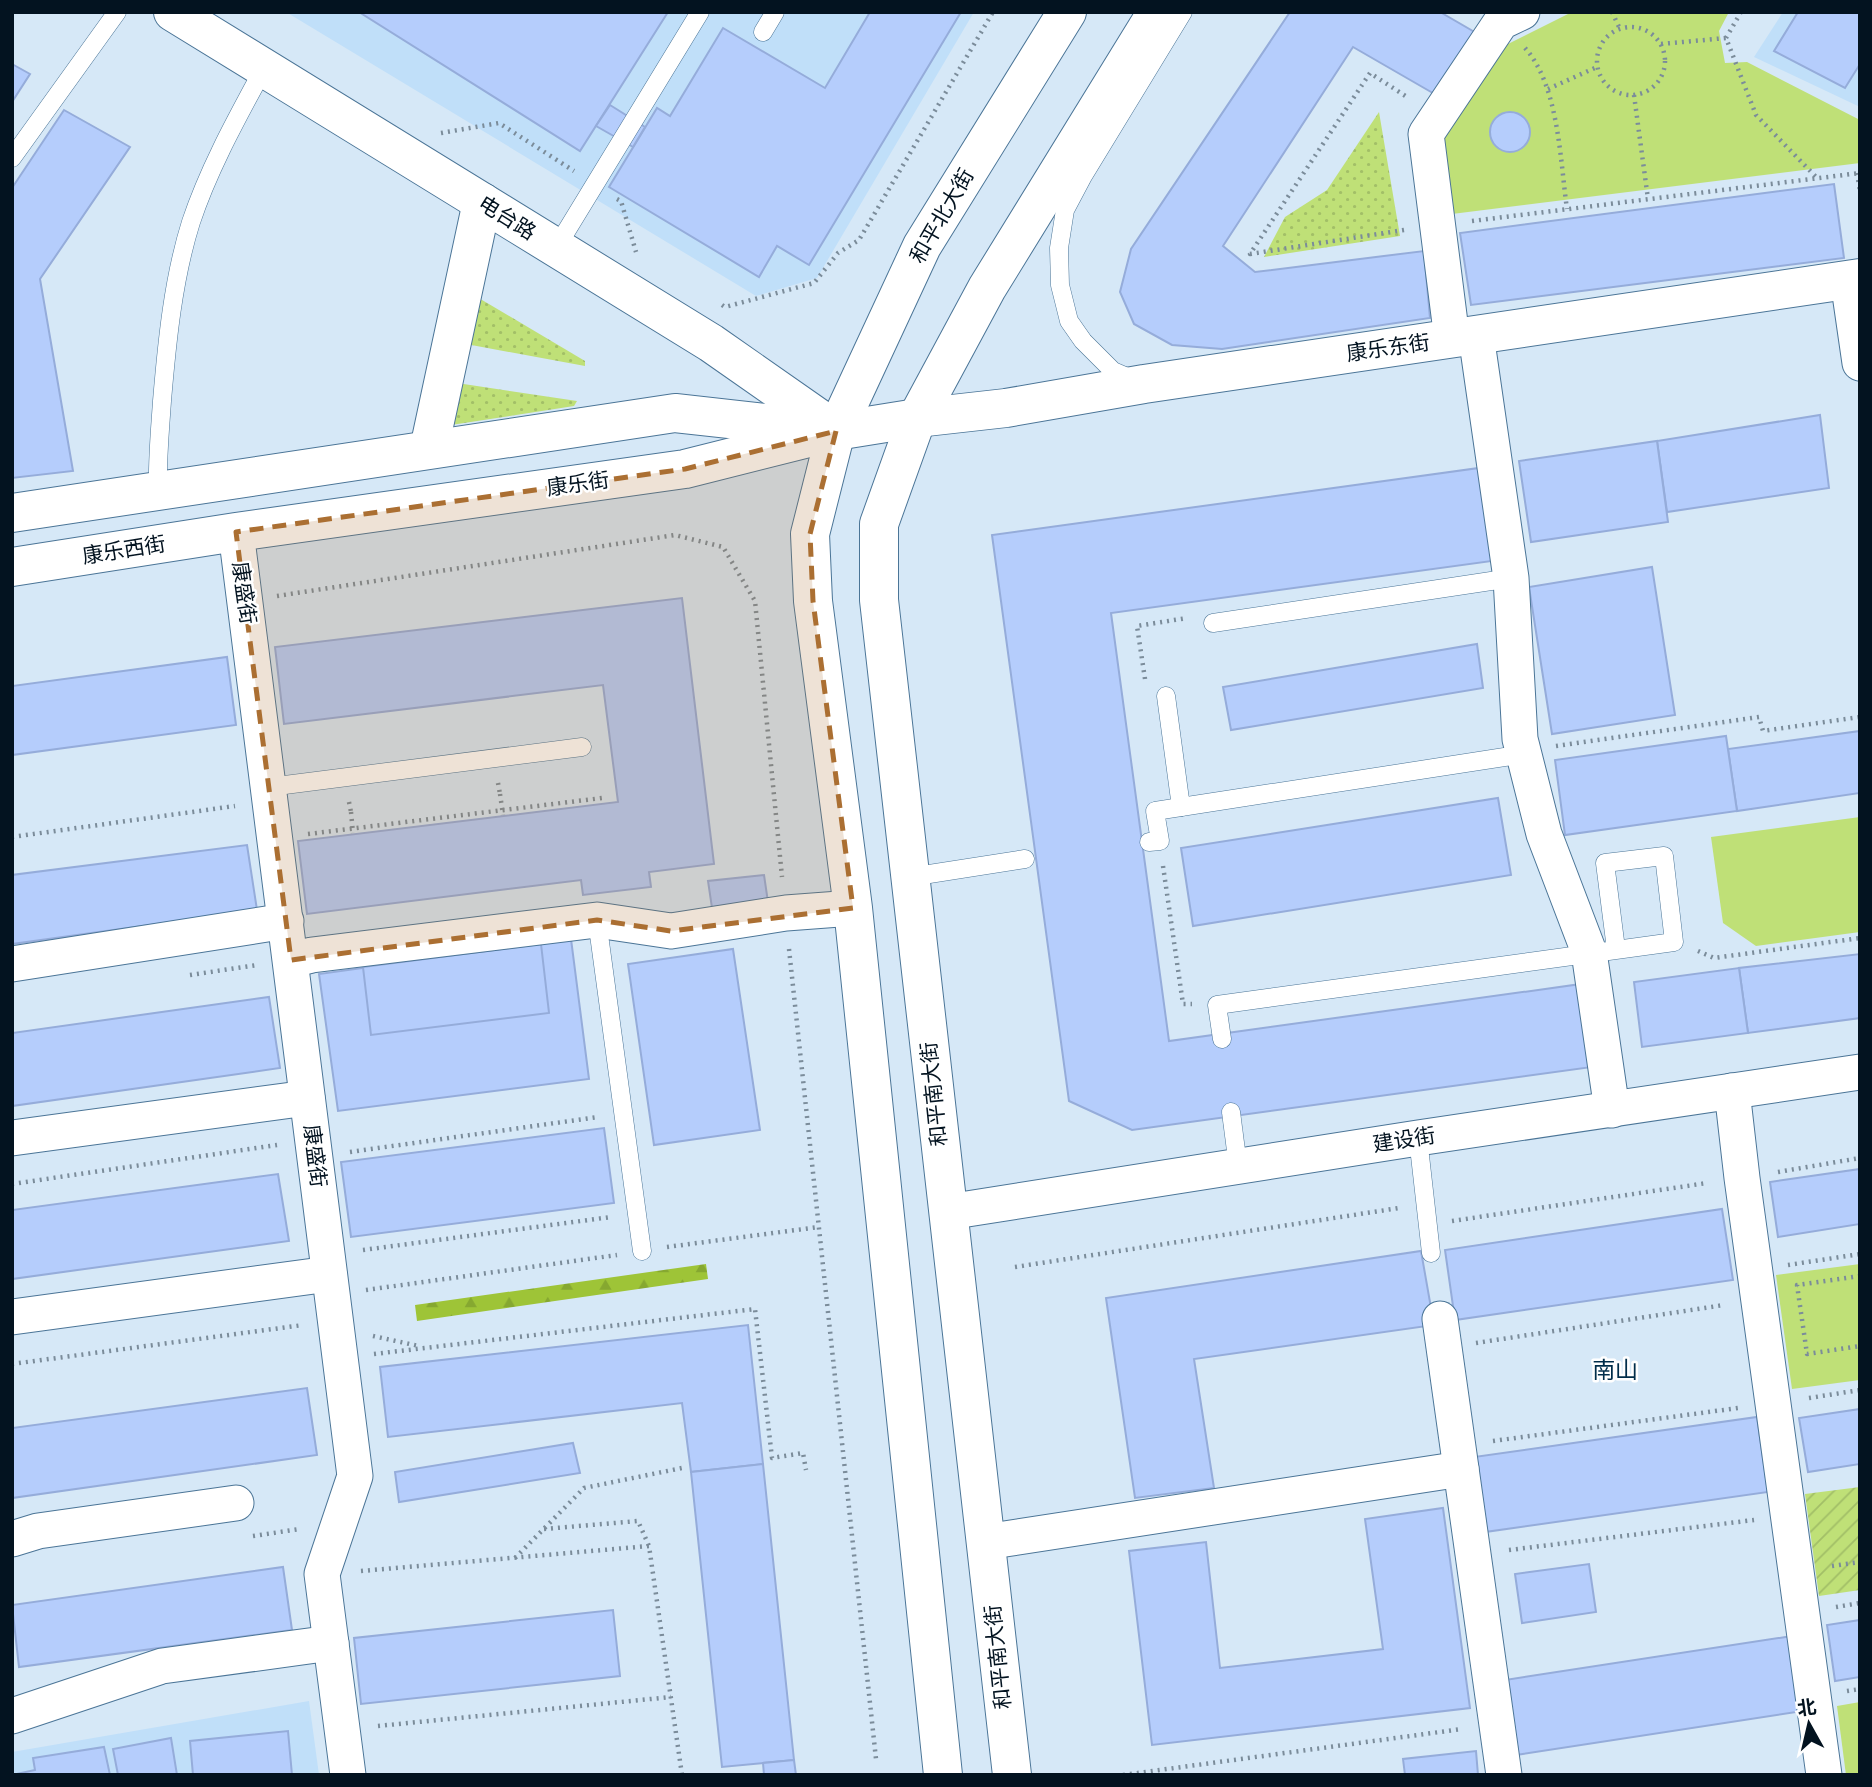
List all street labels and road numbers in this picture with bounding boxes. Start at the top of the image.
street label: 和平北大街 [903,163,981,269]
street label: 电台路 [472,189,542,247]
street label: 康乐东街 [1344,327,1432,369]
street label: 康乐街 [545,465,611,503]
street label: 康乐西街 [80,529,168,571]
street label: 康盛街 [225,560,263,626]
street label: 和平南大街 [914,1040,954,1148]
street label: 建设街 [1371,1120,1437,1160]
street label: 康盛街 [296,1123,334,1189]
street label: 和平南大街 [978,1603,1018,1711]

